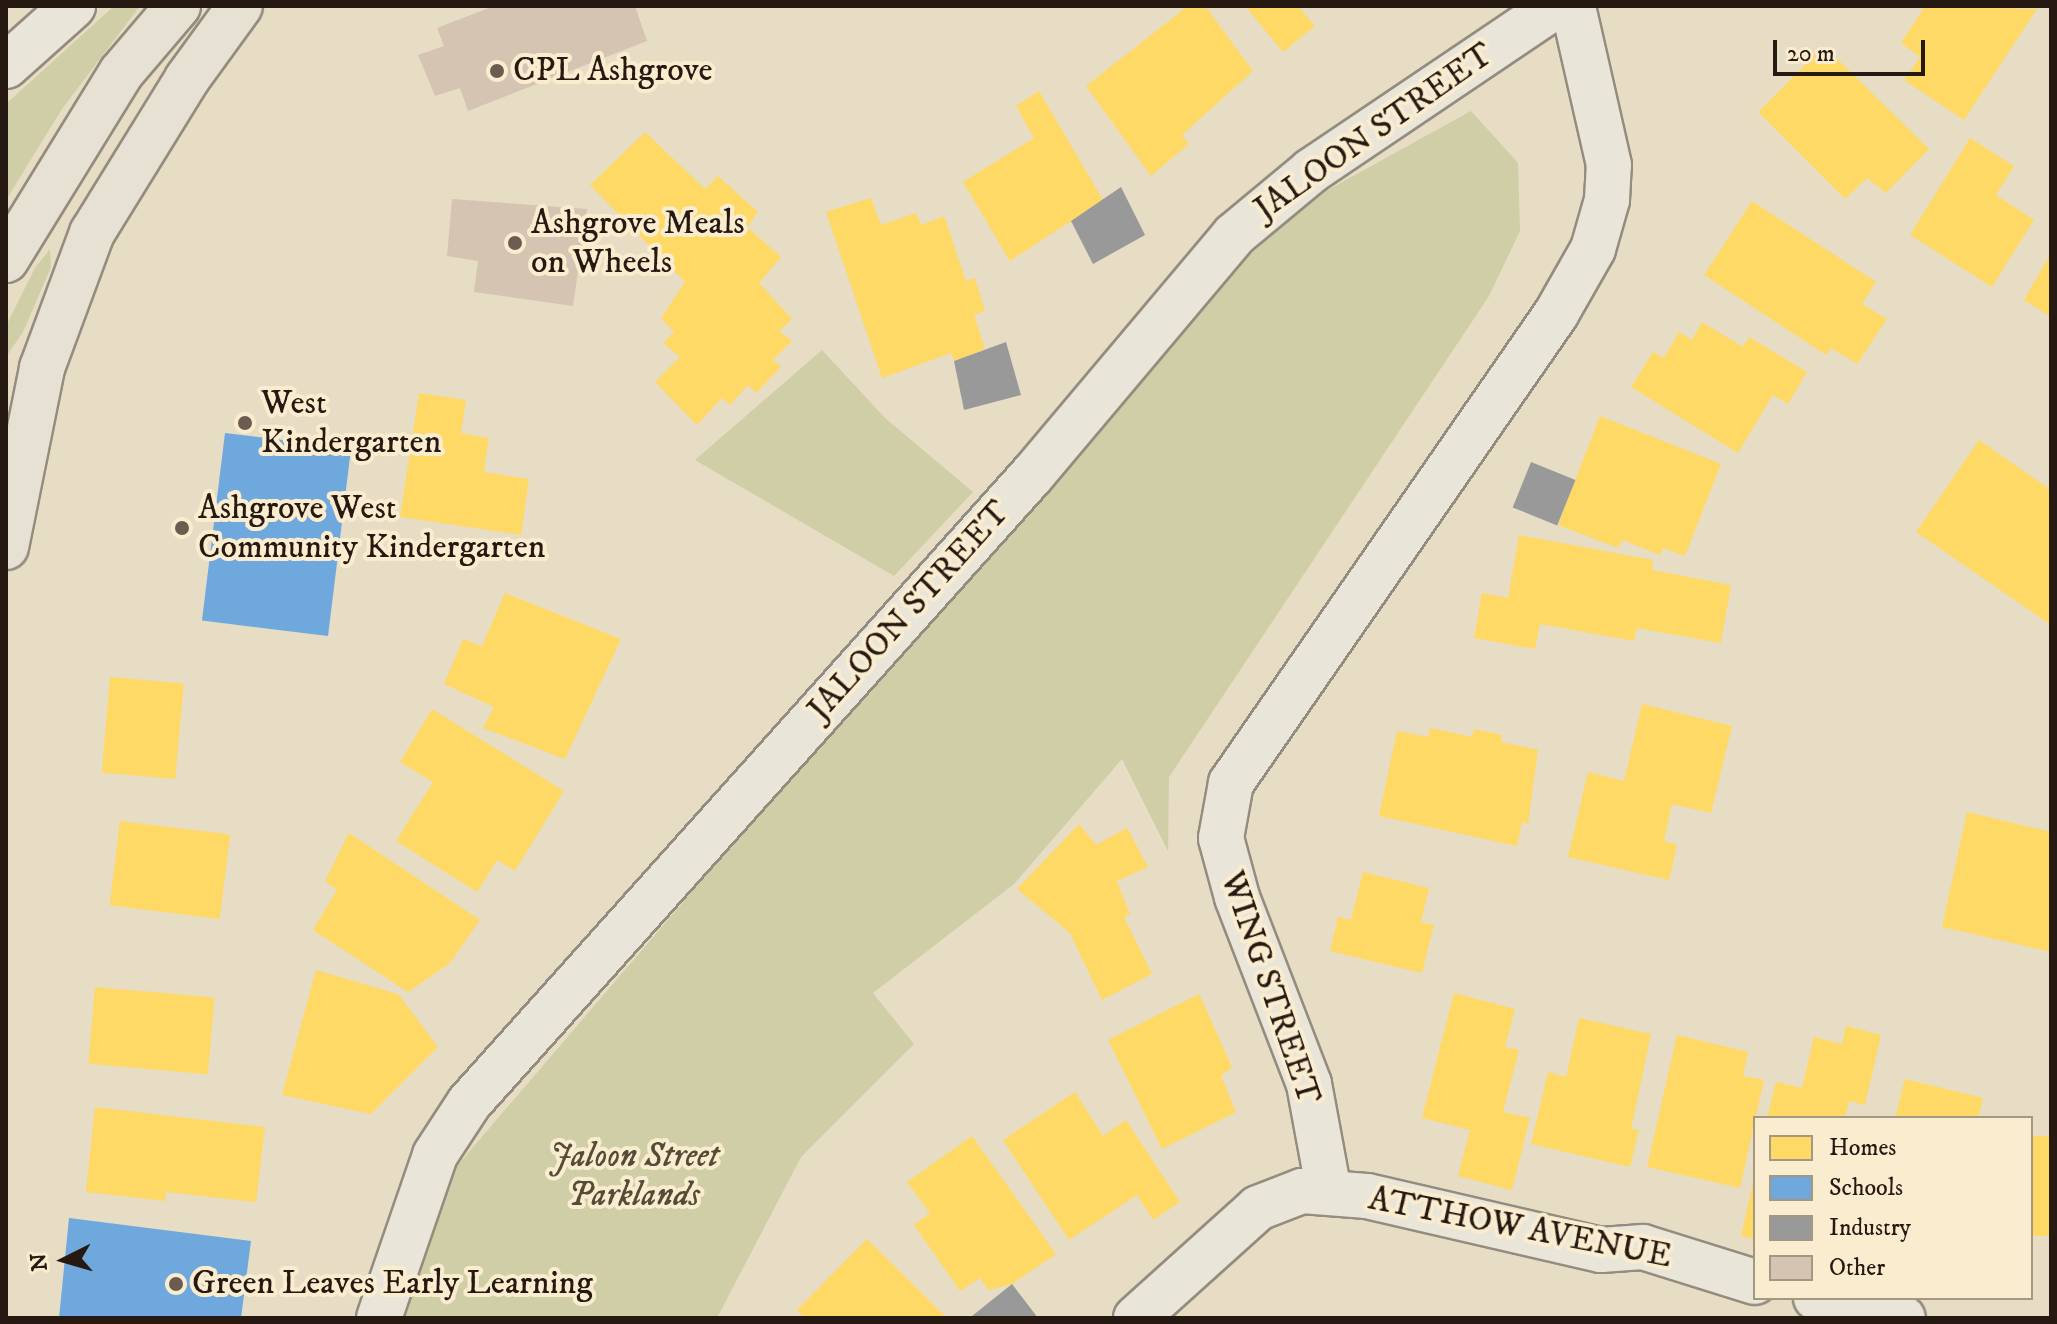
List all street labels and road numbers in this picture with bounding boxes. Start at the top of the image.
street label: JALOON STREET [1247,34,1501,230]
street label: JALOON STREET [799,492,1019,730]
street label: WING STREET [1211,866,1329,1110]
street label: ATTHOW AVENUE [1365,1179,1675,1277]

